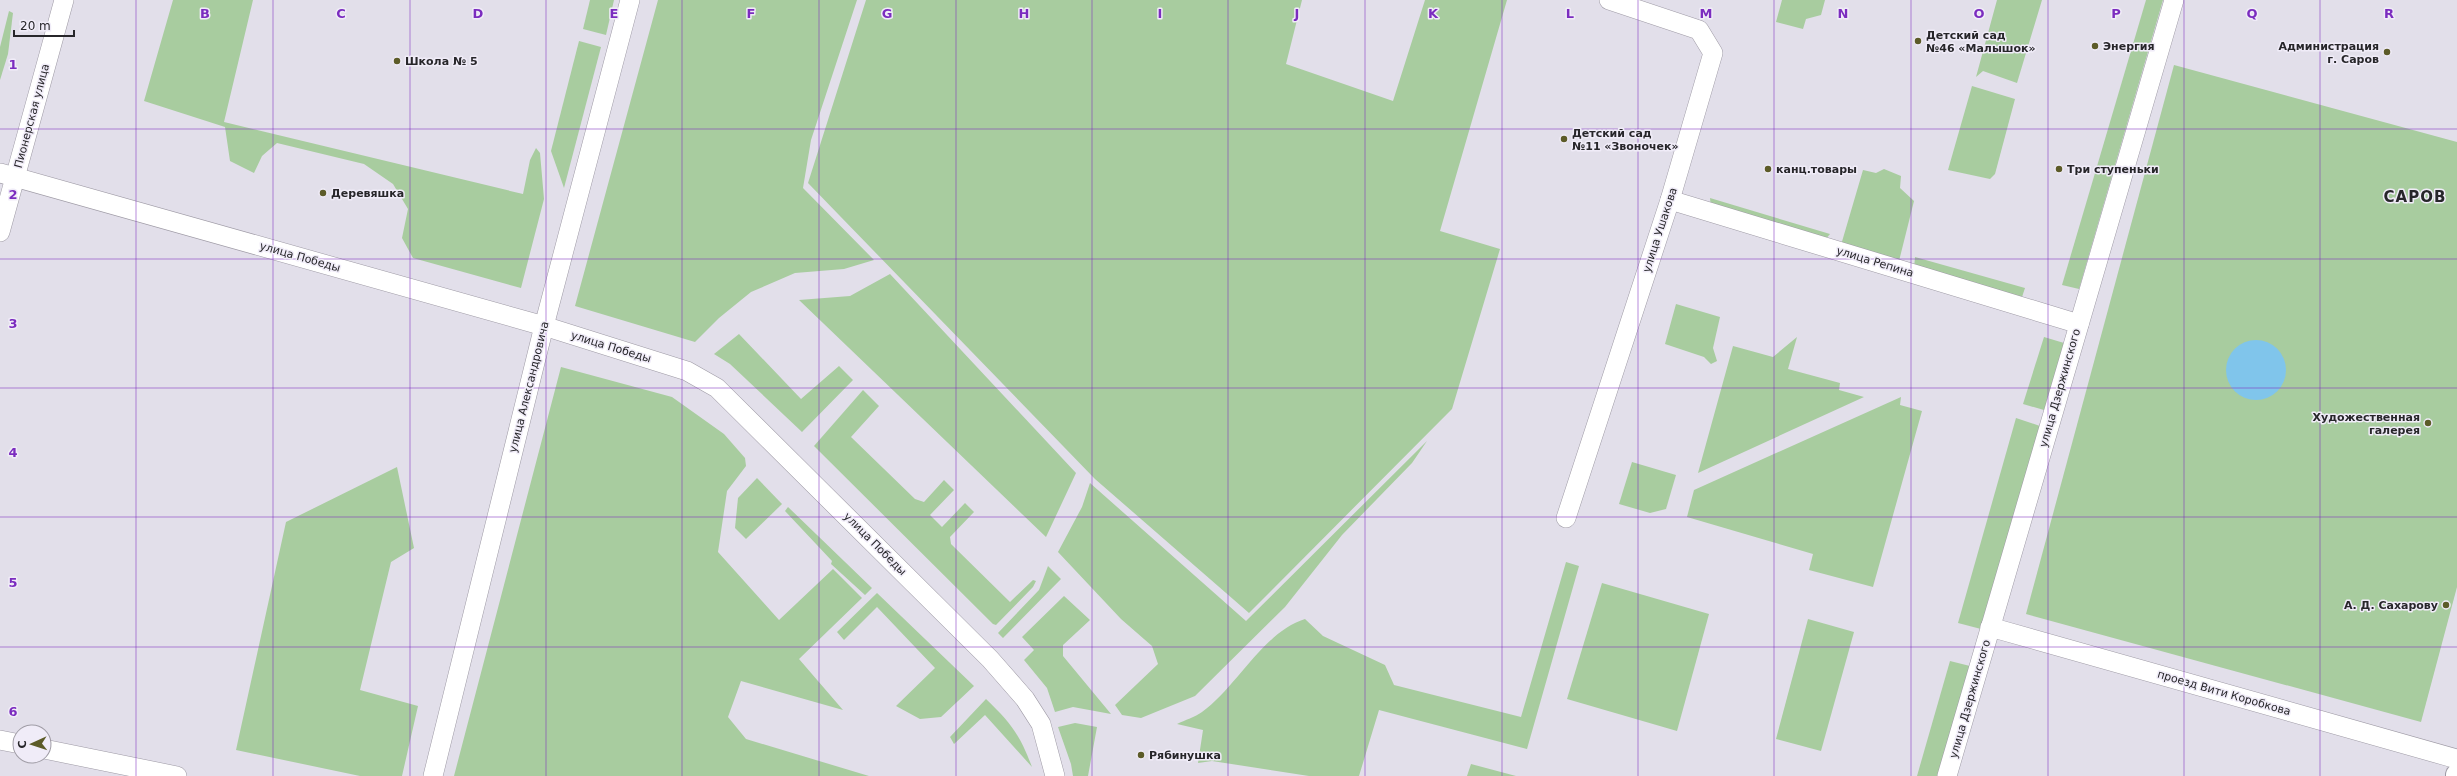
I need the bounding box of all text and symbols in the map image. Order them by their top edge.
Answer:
text: B [200,6,210,21]
text: C [336,6,346,21]
text: D [473,6,484,21]
text: E [610,6,618,21]
text: F [747,6,755,21]
text: G [882,6,892,21]
text: H [1019,6,1029,21]
text: I [1158,6,1162,21]
text: J [1294,6,1299,21]
text: K [1428,6,1439,21]
text: L [1566,6,1574,21]
text: M [1700,6,1712,21]
text: N [1838,6,1848,21]
text: O [1973,6,1985,21]
text: P [2111,6,2121,21]
text: Q [2246,6,2258,21]
text: R [2384,6,2394,21]
scale bar [14,12,74,38]
text: 20 m [20,19,51,33]
place label: Детский сад №46 «Малышок» [1926,29,2036,55]
marker: Детский сад №46 «Малышок» [1913,36,1923,46]
place label: Энергия [2103,40,2155,53]
place label: Администрация г. Саров [2278,40,2379,66]
marker: Энергия [2090,41,2100,51]
marker: Администрация г. Саров [2382,47,2392,57]
place label: Школа № 5 [405,55,478,68]
marker: Школа № 5 [392,56,402,66]
text: 1 [8,57,18,72]
street label: Пионерская улица [12,62,52,170]
place label: Детский сад №11 «Звоночек» [1572,127,1679,153]
marker: Детский сад №11 «Звоночек» [1559,134,1569,144]
place label: канц.товары [1776,163,1857,176]
place label: Три ступеньки [2067,163,2159,176]
marker: канц.товары [1763,164,1773,174]
marker: Три ступеньки [2054,164,2064,174]
street label: улица Ушакова [1640,186,1680,274]
text: 2 [8,187,18,202]
place label: Деревяшка [331,187,404,200]
marker: Деревяшка [318,188,328,198]
district label: САРОВ [2384,188,2446,206]
street label: улица Победы [258,239,342,275]
street label: улица Репина [1835,244,1915,280]
text: 3 [8,316,18,331]
street label: улица Александровича [506,320,552,454]
street label: улица Дзержинского [2037,327,2083,449]
street label: улица Победы [569,329,653,365]
place label: Художественная галерея [2312,411,2420,437]
marker: Художественная галерея [2423,418,2433,428]
text: 4 [8,445,18,460]
street label: улица Победы [841,510,909,578]
text: 5 [8,575,18,590]
place label: А. Д. Сахарову [2344,599,2438,612]
marker: А. Д. Сахарову [2441,600,2451,610]
street label: улица Дзержинского [1947,638,1993,760]
street label: проезд Вити Коробкова [2156,668,2292,718]
text: 6 [8,704,18,719]
north arrow [12,724,52,764]
text: С [16,740,29,749]
place label: Рябинушка [1149,749,1221,762]
marker: Рябинушка [1136,750,1146,760]

